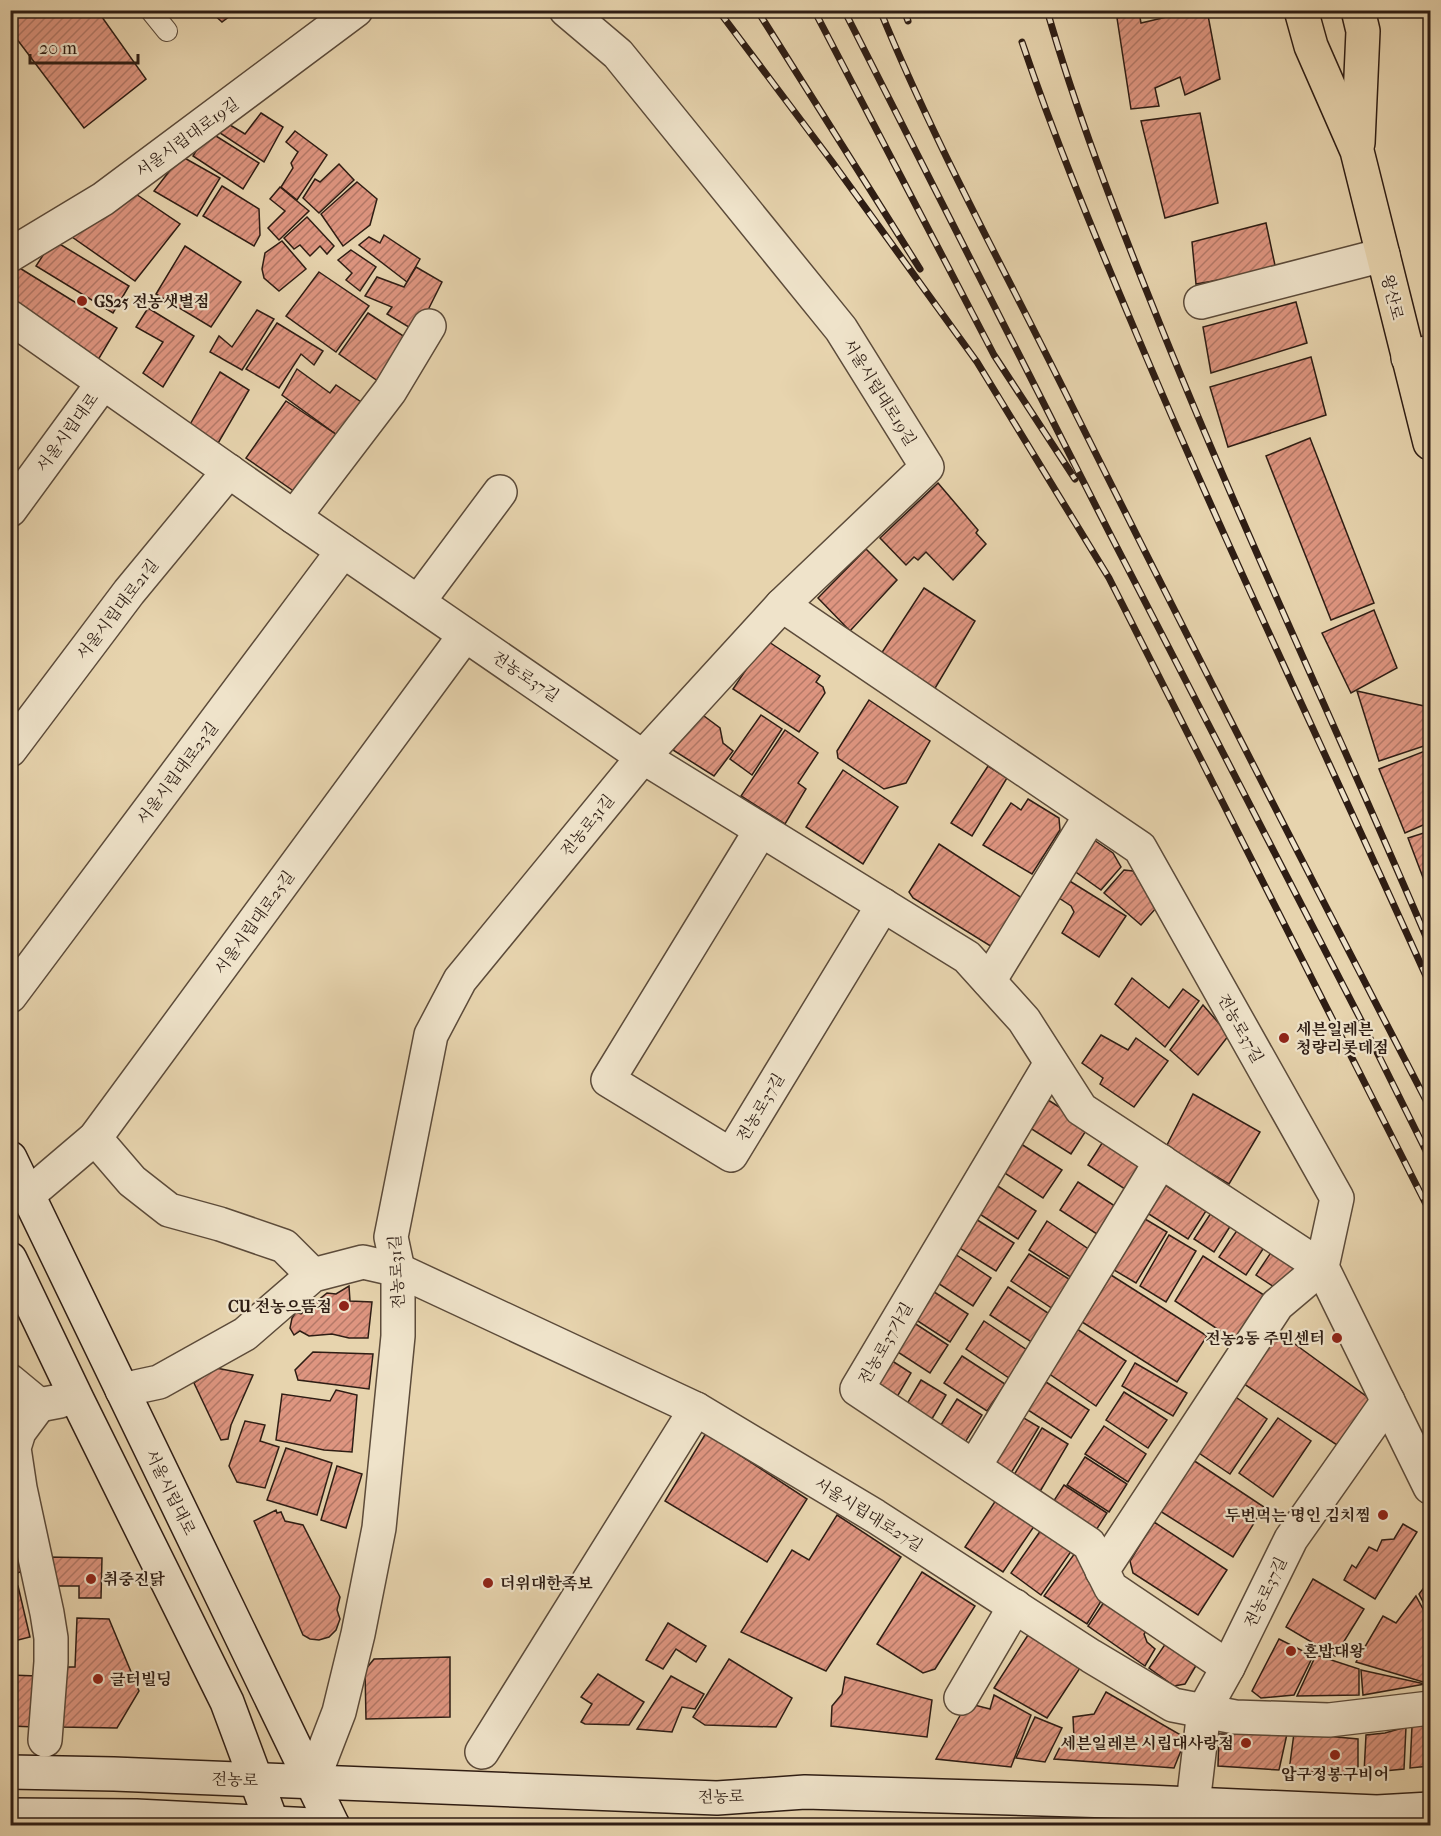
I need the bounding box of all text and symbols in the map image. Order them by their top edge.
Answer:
scale bar [30,27,138,65]
text: 20 m [39,38,77,59]
street label: 서울시립대로19길 [132,94,242,181]
street label: 왕산로 [1378,272,1407,322]
place label: GS25 전농샛별점 [94,292,209,311]
marker: GS25 전농샛별점 [75,294,89,308]
street label: 서울시립대로19길 [839,335,920,449]
street label: 서울시립대로 [32,389,103,475]
street label: 서울시립대로21길 [72,555,162,663]
street label: 전농로37길 [489,647,563,706]
street label: 서울시립대로23길 [133,718,222,828]
street label: 전농로31길 [557,791,618,860]
street label: 서울시립대로25길 [210,867,298,978]
street label: 전농로37길 [1214,990,1267,1066]
place label: 세븐일레븐 청량리롯데점 [1296,1020,1389,1057]
marker: 세븐일레븐 청량리롯데점 [1277,1031,1291,1045]
street label: 전농로37길 [733,1070,788,1145]
street label: 전농로31길 [385,1234,408,1309]
place label: CU 전농으뜸점 [228,1297,332,1316]
marker: CU 전농으뜸점 [337,1299,351,1313]
street label: 전농로37가길 [854,1299,917,1388]
place label: 전농2동 주민센터 [1205,1329,1325,1348]
marker: 전농2동 주민센터 [1330,1331,1344,1345]
street label: 서울시립대로 [142,1446,200,1539]
street label: 서울시립대로27길 [811,1473,926,1555]
place label: 두번먹는 명인 김치찜 [1225,1506,1371,1525]
marker: 두번먹는 명인 김치찜 [1376,1508,1390,1522]
street label: 전농로37길 [1240,1554,1291,1631]
place label: 취중진닭 [103,1570,165,1589]
marker: 취중진닭 [84,1572,98,1586]
place label: 더위대한족보 [500,1574,593,1593]
marker: 더위대한족보 [481,1576,495,1590]
place label: 혼밥대왕 [1303,1642,1365,1661]
marker: 혼밥대왕 [1284,1644,1298,1658]
place label: 글터빌딩 [110,1670,172,1689]
marker: 글터빌딩 [91,1672,105,1686]
place label: 세븐일레븐 시립대사랑점 [1061,1734,1234,1753]
marker: 세븐일레븐 시립대사랑점 [1239,1736,1253,1750]
marker: 압구정봉구비어 [1328,1748,1342,1762]
place label: 압구정봉구비어 [1281,1765,1389,1784]
street label: 전농로 [211,1769,259,1790]
street label: 전농로 [698,1787,745,1806]

